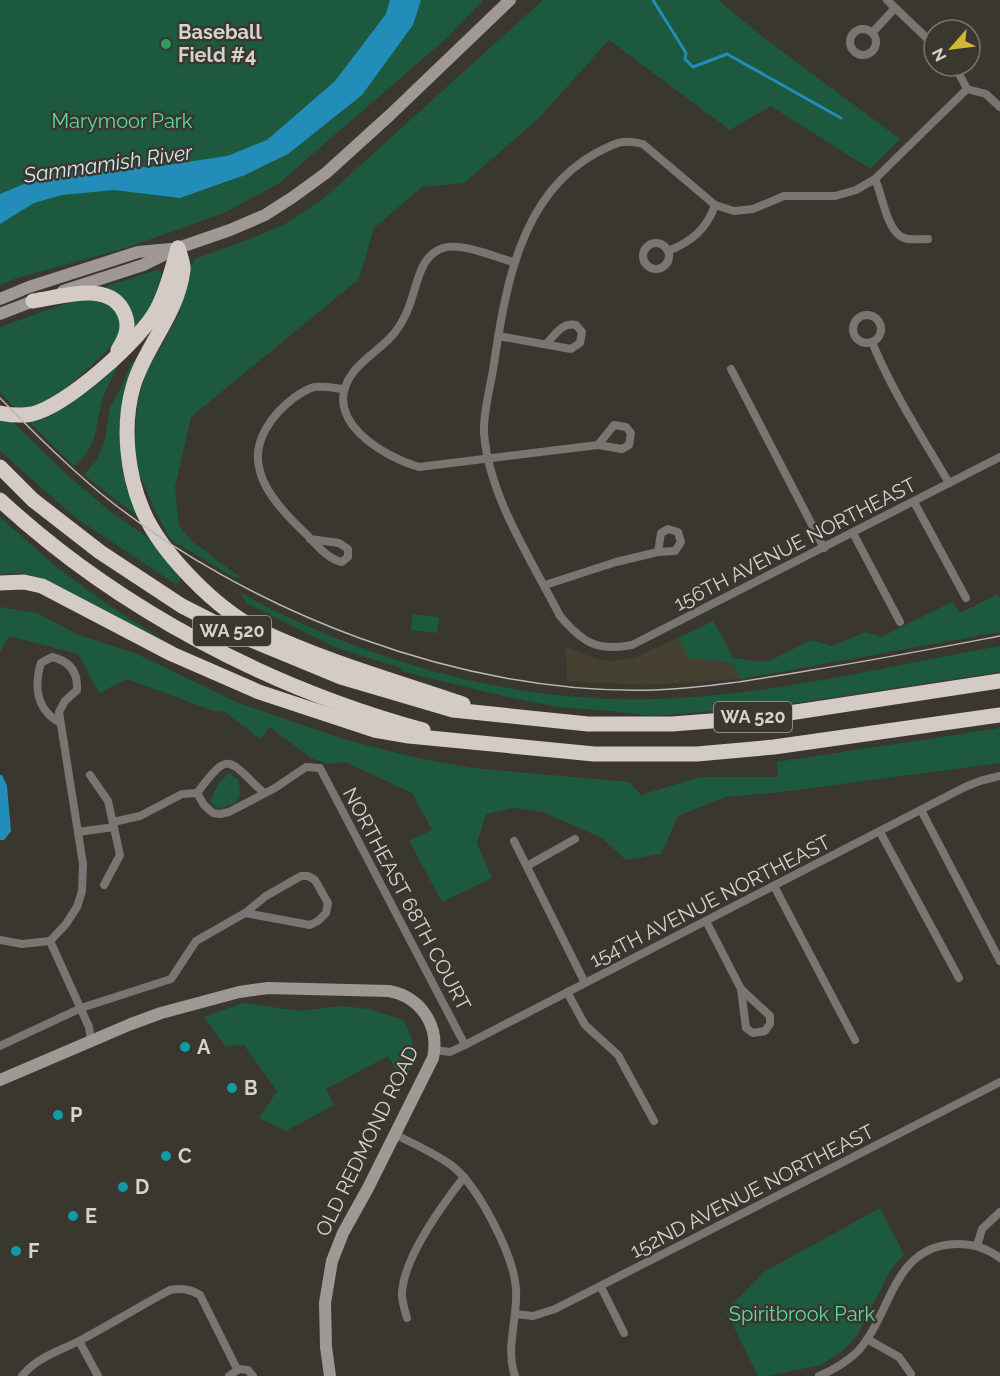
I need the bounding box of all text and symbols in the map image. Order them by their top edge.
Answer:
north arrow [922,18,982,78]
place label: Baseball Field #4 [178,20,262,67]
marker: Baseball Field #4 [159,37,173,51]
text: N [928,45,950,65]
park label: Marymoor Park [52,109,193,133]
water label: Sammamish River [21,139,195,188]
street label: 156TH AVENUE NORTHEAST [670,472,920,616]
road number: WA 520 [193,616,271,646]
road number: WA 520 [714,702,792,732]
street label: NORTHEAST 68TH COURT [338,783,476,1015]
street label: 154TH AVENUE NORTHEAST [586,830,834,972]
place label: A [197,1035,211,1059]
marker: A [178,1040,192,1054]
street label: OLD REDMOND ROAD [311,1042,423,1240]
place label: B [244,1076,258,1100]
marker: B [225,1081,239,1095]
place label: P [70,1103,83,1127]
marker: P [51,1108,65,1122]
street label: 152ND AVENUE NORTHEAST [626,1119,878,1263]
place label: C [178,1144,192,1168]
marker: C [159,1149,173,1163]
place label: D [135,1175,149,1199]
marker: D [116,1180,130,1194]
place label: E [85,1204,97,1228]
marker: E [66,1209,80,1223]
place label: F [28,1239,40,1263]
marker: F [9,1244,23,1258]
park label: Spiritbrook Park [729,1302,876,1326]

